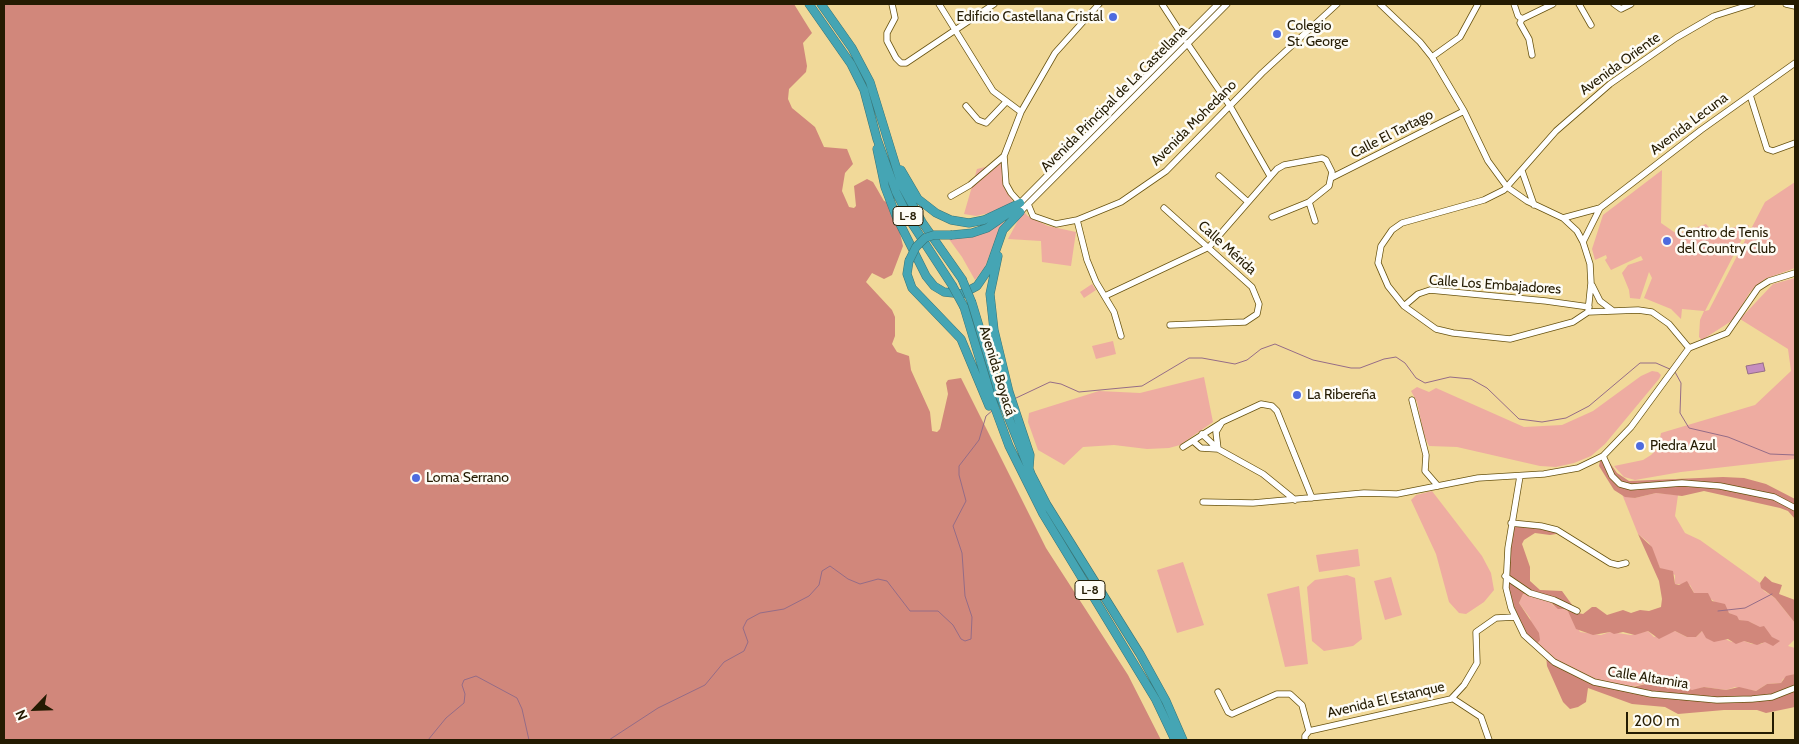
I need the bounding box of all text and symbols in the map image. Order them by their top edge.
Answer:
place label: Edificio Castellana Cristal [957,9,1103,25]
marker: Edificio Castellana Cristal [1107,11,1119,23]
place label: Colegio St. George [1287,18,1348,50]
street label: Avenida Principal de La Castellana [1037,22,1191,176]
marker: Colegio St. George [1271,28,1283,40]
street label: Avenida Oriente [1577,29,1663,99]
street label: Avenida Mohedano [1148,77,1240,169]
street label: Avenida Lecuna [1647,89,1731,159]
street label: Calle El Tartago [1348,106,1436,162]
road number: L-8 [893,207,923,226]
street label: Calle Mérida [1194,218,1260,278]
place label: Centro de Tenis del Country Club [1677,225,1776,258]
marker: Centro de Tenis del Country Club [1661,235,1673,247]
street label: Calle Los Embajadores [1428,272,1562,298]
street label: Avenida Boyacá [975,324,1019,418]
place label: La Ribereña [1307,387,1376,403]
marker: La Ribereña [1291,389,1303,401]
place label: Piedra Azul [1650,438,1716,454]
marker: Piedra Azul [1634,440,1646,452]
place label: Loma Serrano [426,470,509,486]
marker: Loma Serrano [410,472,422,484]
road number: L-8 [1075,580,1105,600]
street label: Calle Altamira [1606,663,1690,693]
street label: Avenida El Estanque [1326,678,1446,722]
north arrow [10,684,60,734]
scale bar [1629,702,1776,734]
text: N [11,707,32,723]
text: 200 m [1634,712,1679,730]

